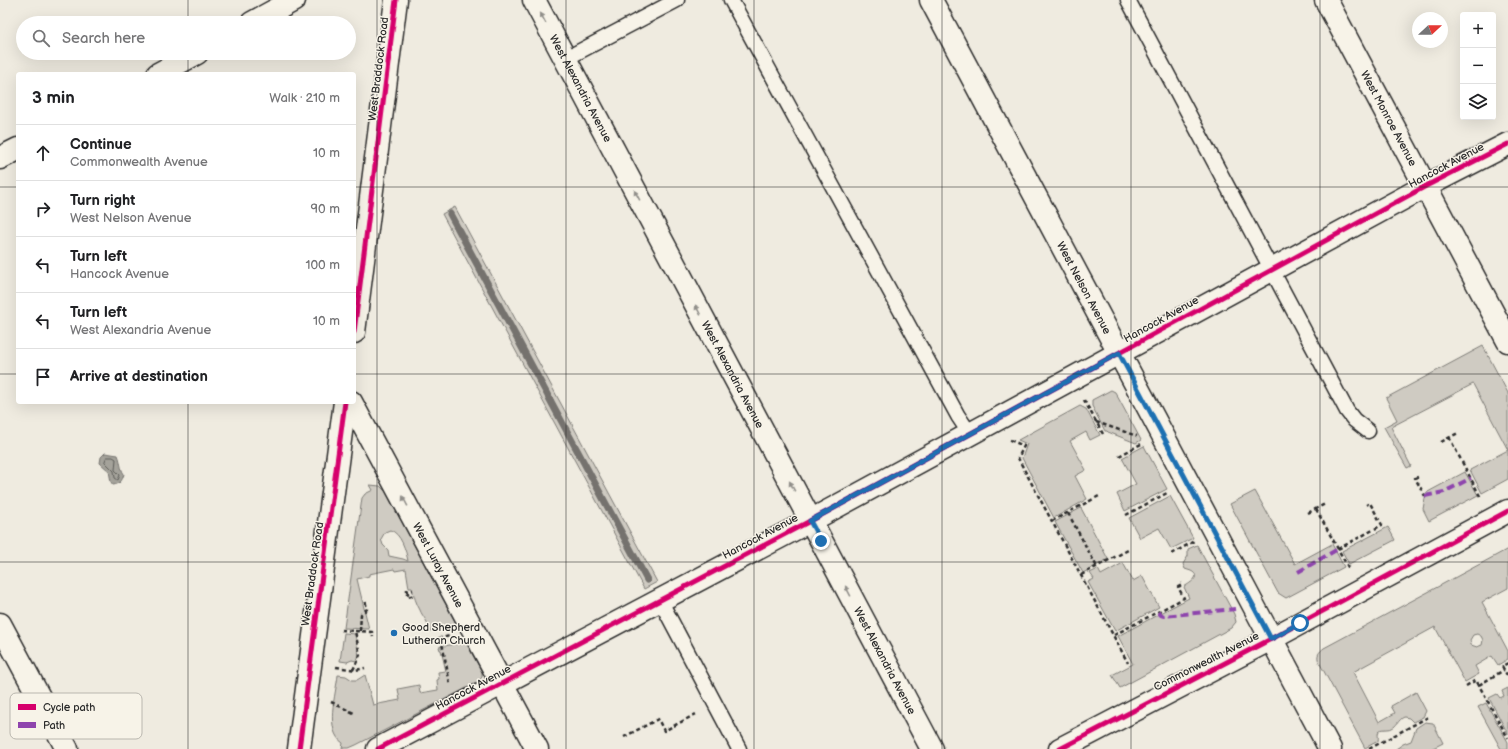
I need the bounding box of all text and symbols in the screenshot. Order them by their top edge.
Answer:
one-way arrow [540,12,547,24]
north arrow [1412,12,1448,48]
map controls [1460,12,1496,120]
button: + [1460,12,1496,48]
search box [16,16,356,60]
street label: West Braddock Road [366,16,391,122]
icon: search [30,27,52,49]
text: Search here [62,29,145,48]
street label: West Alexandria Avenue [547,33,615,145]
button: − [1460,48,1496,84]
street label: West Monroe Avenue [1358,69,1420,169]
button: layers [1460,84,1496,120]
text: 3 min [32,88,75,108]
text: Walk · 210 m [269,90,340,106]
text: Continue [70,135,132,154]
street label: Hancock Avenue [1406,140,1487,191]
icon: ahead [32,142,54,164]
text: 10 m [313,145,340,161]
text: Commonwealth Avenue [70,154,208,170]
one-way arrow [634,189,640,200]
text: Turn right [70,191,135,210]
icon: right [32,198,54,220]
text: 90 m [311,201,340,217]
text: West Nelson Avenue [70,210,191,226]
street label: West Nelson Avenue [1054,239,1114,337]
text: Turn left [70,247,127,266]
icon: left [32,254,54,276]
text: 100 m [305,257,340,273]
text: Hancock Avenue [70,266,169,282]
street label: Hancock Avenue [1121,293,1201,345]
text: Turn left [70,303,127,322]
one-way arrow [695,304,701,315]
icon: left [32,310,54,332]
text: 10 m [313,313,340,329]
street label: West Alexandria Avenue [699,319,767,431]
text: West Alexandria Avenue [70,322,211,338]
icon: arrive [32,366,54,388]
text: Arrive at destination [70,367,208,386]
one-way arrow [789,480,795,492]
one-way arrow [401,495,408,507]
street label: Hancock Avenue [720,511,801,562]
street label: West Braddock Road [299,521,326,627]
street label: West Luray Avenue [410,521,466,610]
route end [812,532,830,550]
one-way arrow [844,585,851,597]
street label: West Alexandria Avenue [851,605,919,717]
route start [1291,614,1309,632]
place label: Good Shepherd Lutheran Church [402,621,485,647]
marker: Good Shepherd Lutheran Church [389,628,399,638]
street label: Commonwealth Avenue [1151,629,1261,694]
street label: Hancock Avenue [433,662,514,713]
legend [10,693,142,739]
text: Cycle path [43,701,95,714]
text: Path [43,719,65,732]

